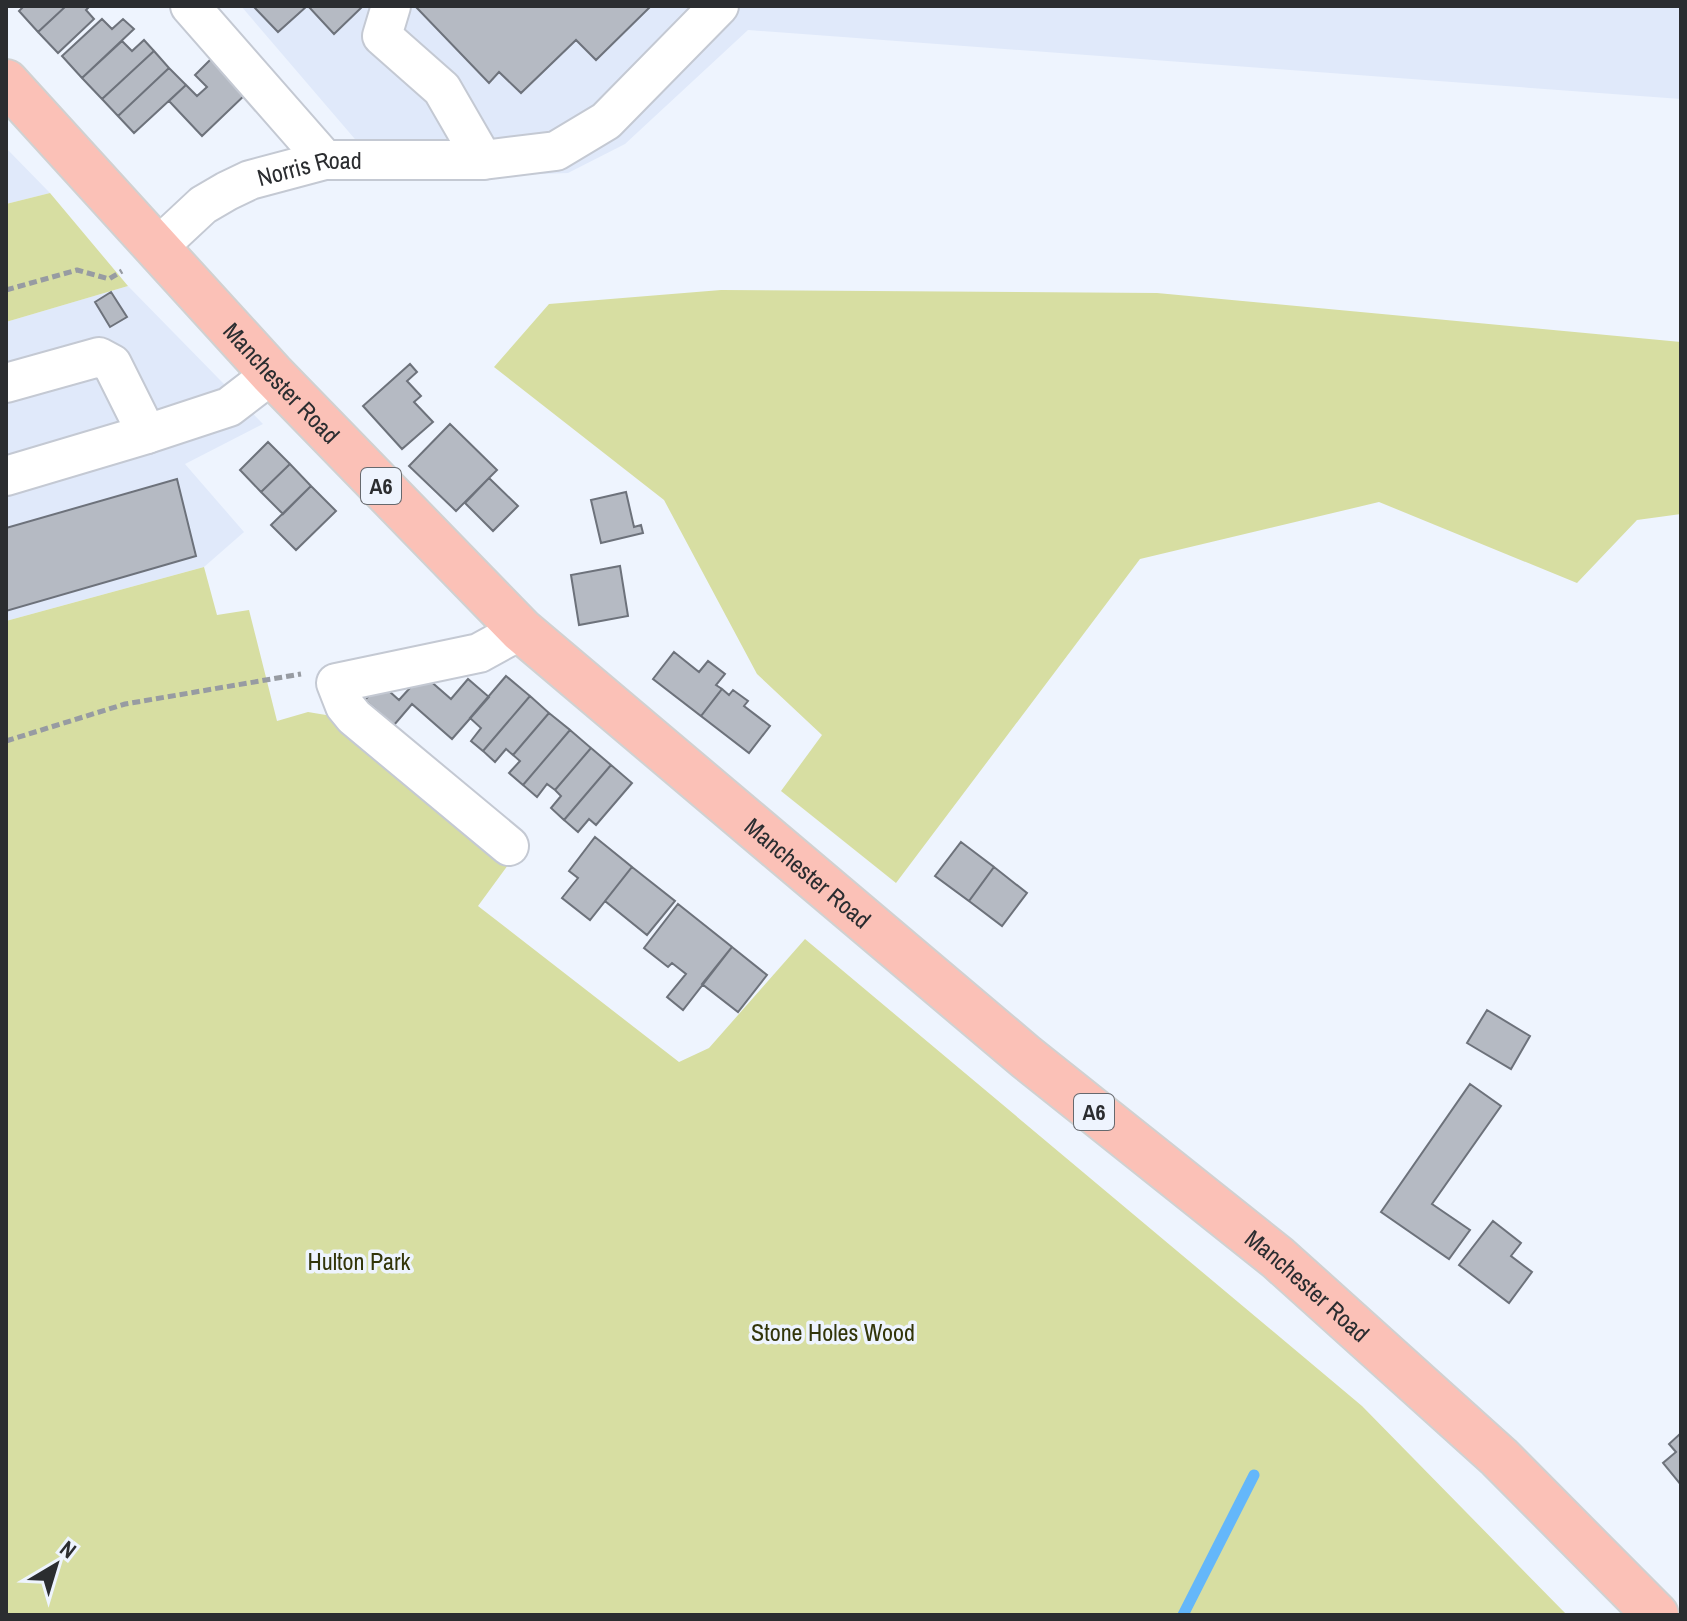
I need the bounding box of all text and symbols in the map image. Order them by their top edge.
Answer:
street label: Norris Road [254,144,362,193]
street label: Manchester Road [217,315,347,450]
road number: A6 [361,468,401,504]
street label: Manchester Road [738,810,878,935]
road number: A6 [1074,1094,1114,1130]
street label: Manchester Road [1239,1222,1376,1349]
park label: Hulton Park [308,1245,411,1277]
park label: Stone Holes Wood [751,1316,915,1348]
north arrow [16,1525,96,1605]
text: N [54,1533,83,1565]

